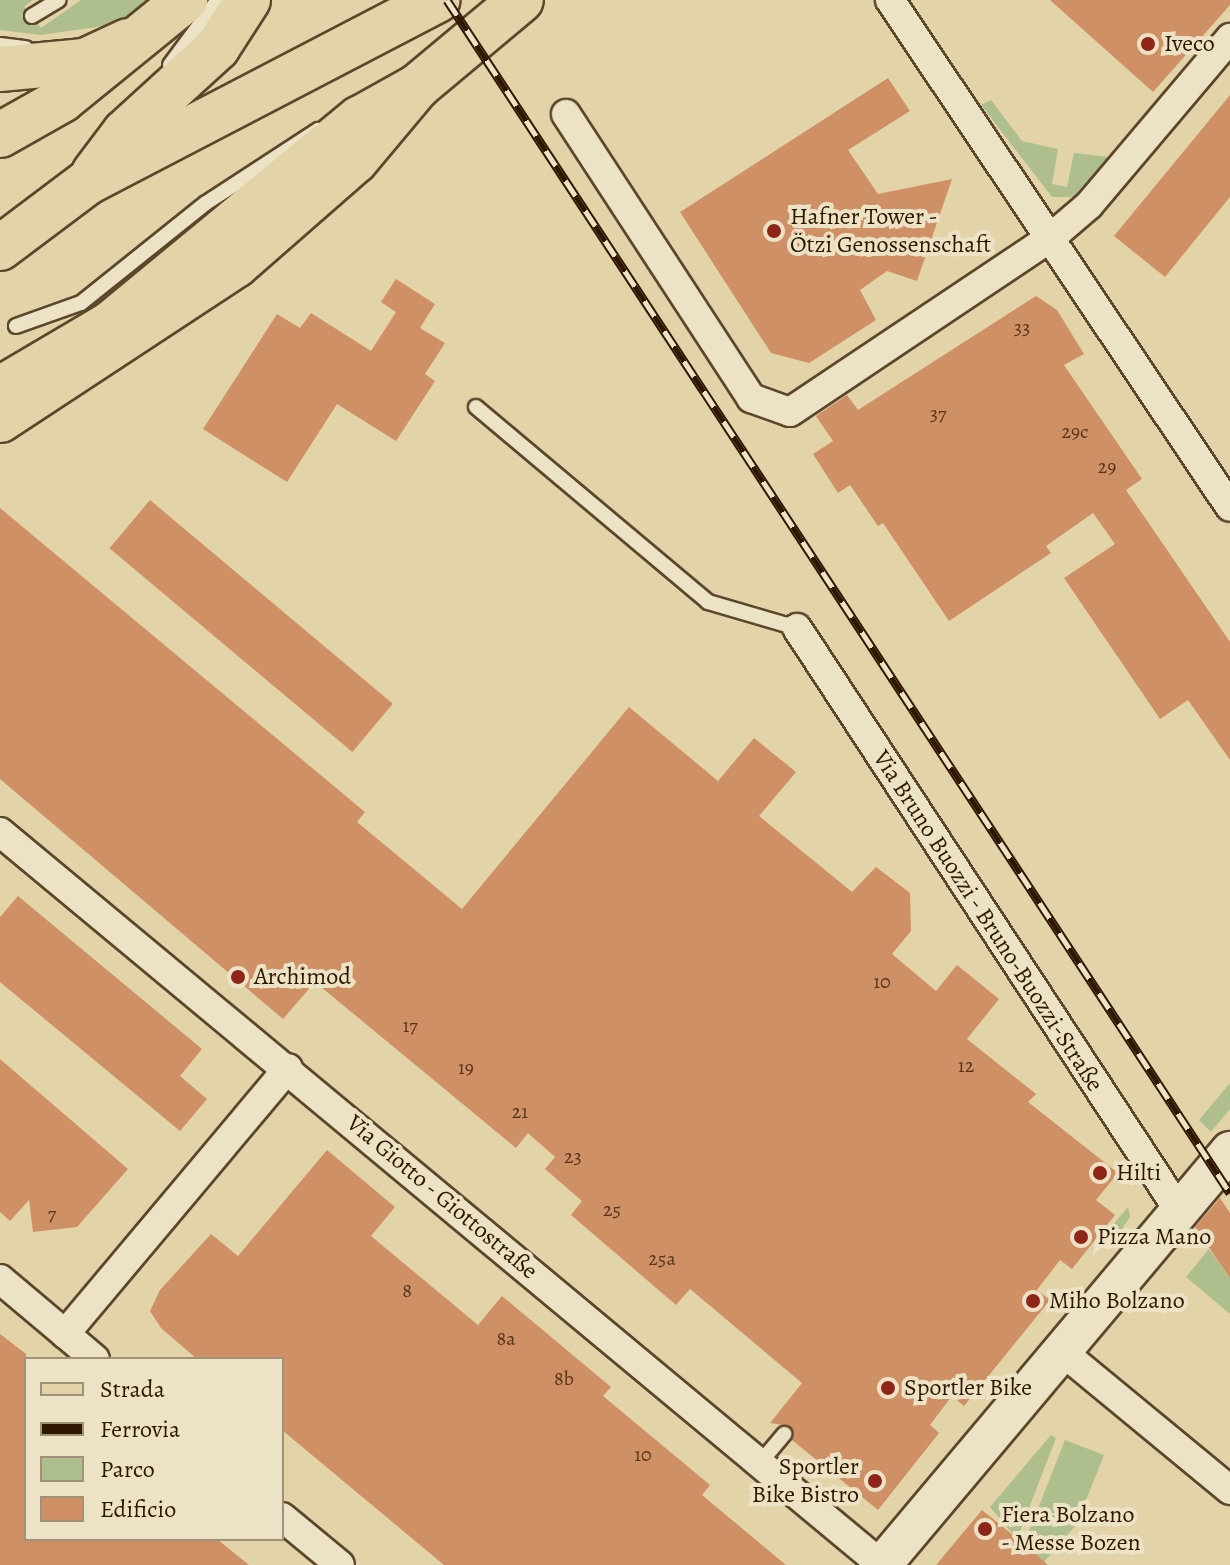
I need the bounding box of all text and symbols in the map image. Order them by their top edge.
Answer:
place label: Iveco [1164,30,1215,58]
marker: Iveco [1139,35,1157,53]
place label: Hafner Tower - Ötzi Genossenschaft [790,203,991,259]
marker: Hafner Tower - Ötzi Genossenschaft [765,222,783,240]
house number: 33 [1014,315,1030,339]
house number: 37 [930,401,946,425]
house number: 29c [1061,419,1089,443]
house number: 29 [1098,454,1116,478]
street label: Via Bruno Buozzi - Bruno-Buozzi-Straße [866,745,1110,1097]
place label: Archimod [254,963,351,991]
marker: Archimod [229,968,247,986]
house number: 10 [873,969,891,993]
house number: 17 [402,1013,418,1037]
house number: 12 [958,1053,974,1077]
house number: 19 [458,1055,474,1079]
house number: 21 [512,1099,528,1123]
street label: Via Giotto - Giottostraße [340,1108,544,1286]
house number: 23 [564,1144,582,1168]
place label: Hilti [1116,1159,1161,1187]
marker: Hilti [1091,1164,1109,1182]
house number: 25 [603,1197,621,1221]
house number: 7 [48,1201,56,1225]
place label: Pizza Mano [1097,1223,1211,1251]
marker: Pizza Mano [1072,1228,1090,1246]
house number: 25a [648,1246,676,1270]
house number: 8 [402,1278,412,1302]
place label: Miho Bolzano [1049,1287,1185,1315]
marker: Miho Bolzano [1024,1292,1042,1310]
house number: 8a [496,1326,516,1350]
legend [24,1357,284,1541]
house number: 8b [554,1366,574,1390]
text: Strada [100,1373,165,1405]
place label: Sportler Bike [904,1374,1032,1402]
marker: Sportler Bike [879,1379,897,1397]
text: Ferrovia [100,1413,180,1445]
house number: 10 [634,1442,652,1466]
text: Parco [100,1453,155,1485]
place label: Sportler Bike Bistro [752,1453,859,1509]
marker: Sportler Bike Bistro [866,1472,884,1490]
text: Edificio [100,1493,176,1525]
place label: Fiera Bolzano - Messe Bozen [1001,1501,1141,1557]
marker: Fiera Bolzano - Messe Bozen [976,1520,994,1538]

